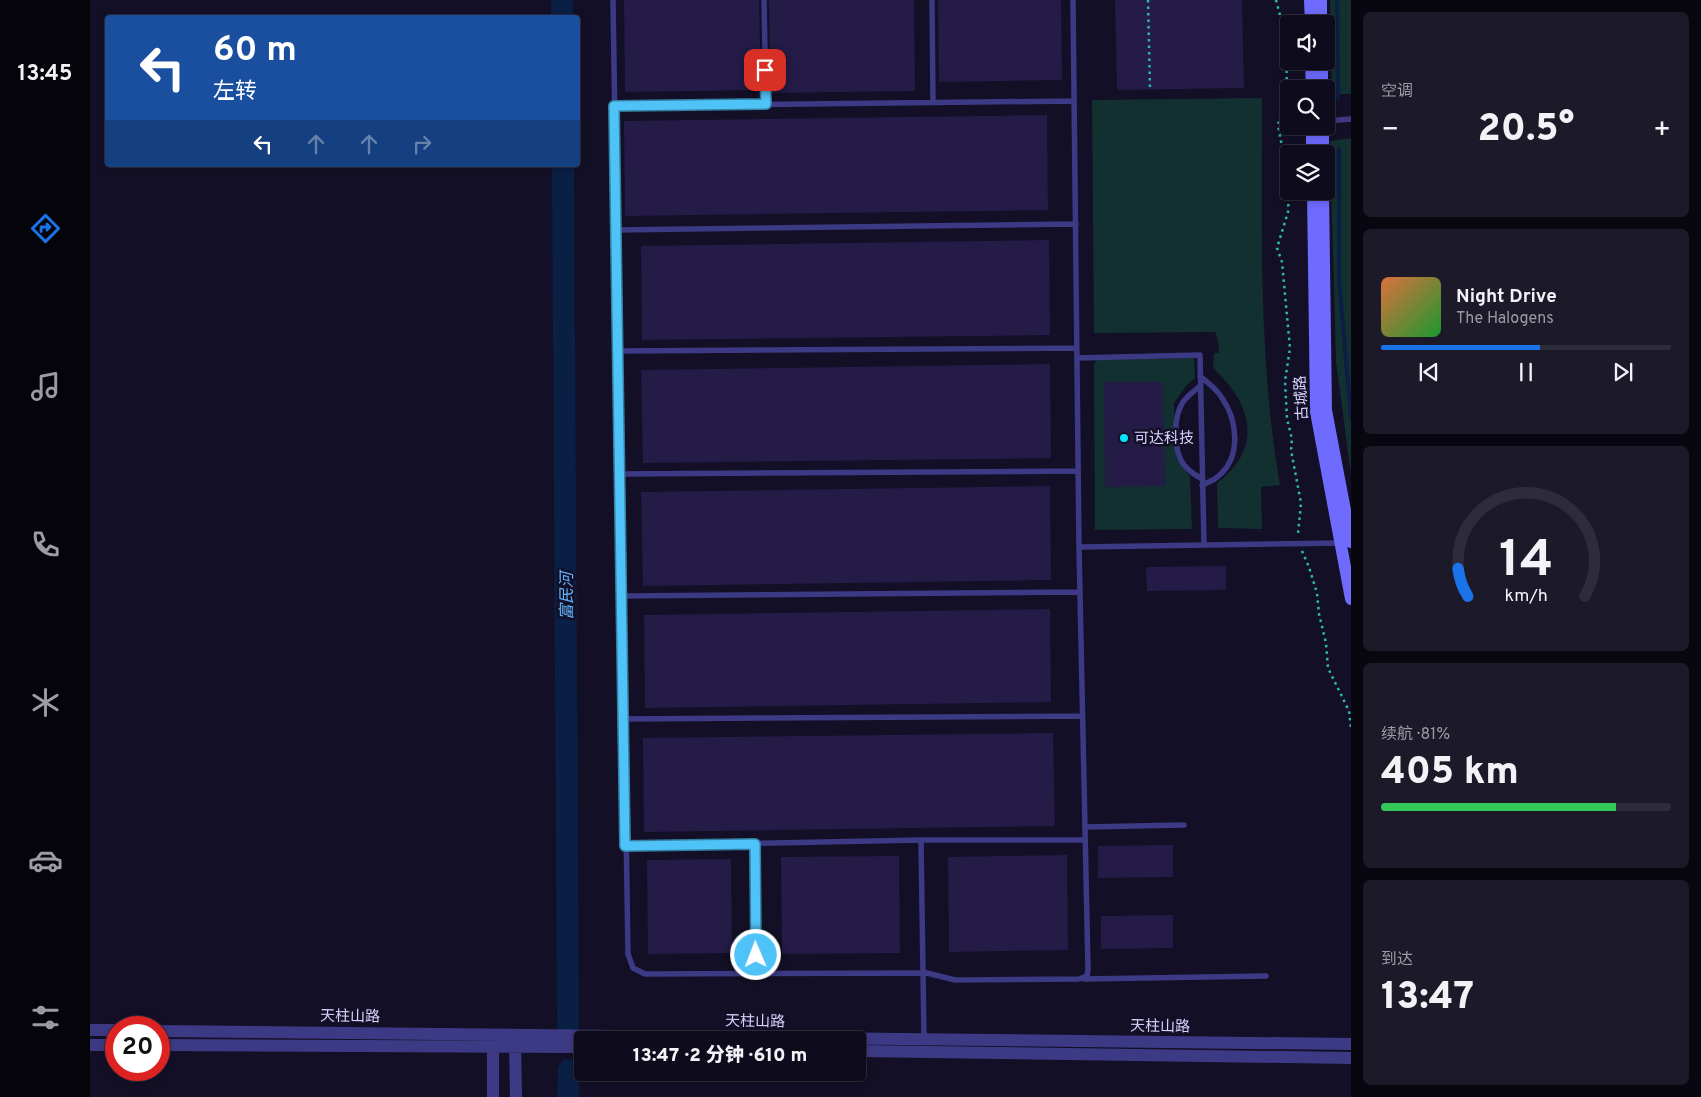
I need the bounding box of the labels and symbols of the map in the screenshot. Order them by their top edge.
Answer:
pin [744,49,786,91]
street label: 古城路 [1292,375,1313,421]
place label: 可达科技 [1134,430,1194,449]
marker: 可达科技 [1118,432,1130,444]
water label: 富民河 [558,569,578,620]
position arrow [729,928,781,980]
street label: 天柱山路 [320,1007,380,1028]
street label: 天柱山路 [725,1012,785,1033]
speed limit sign: 20 [105,1016,170,1081]
street label: 天柱山路 [1130,1017,1190,1038]

